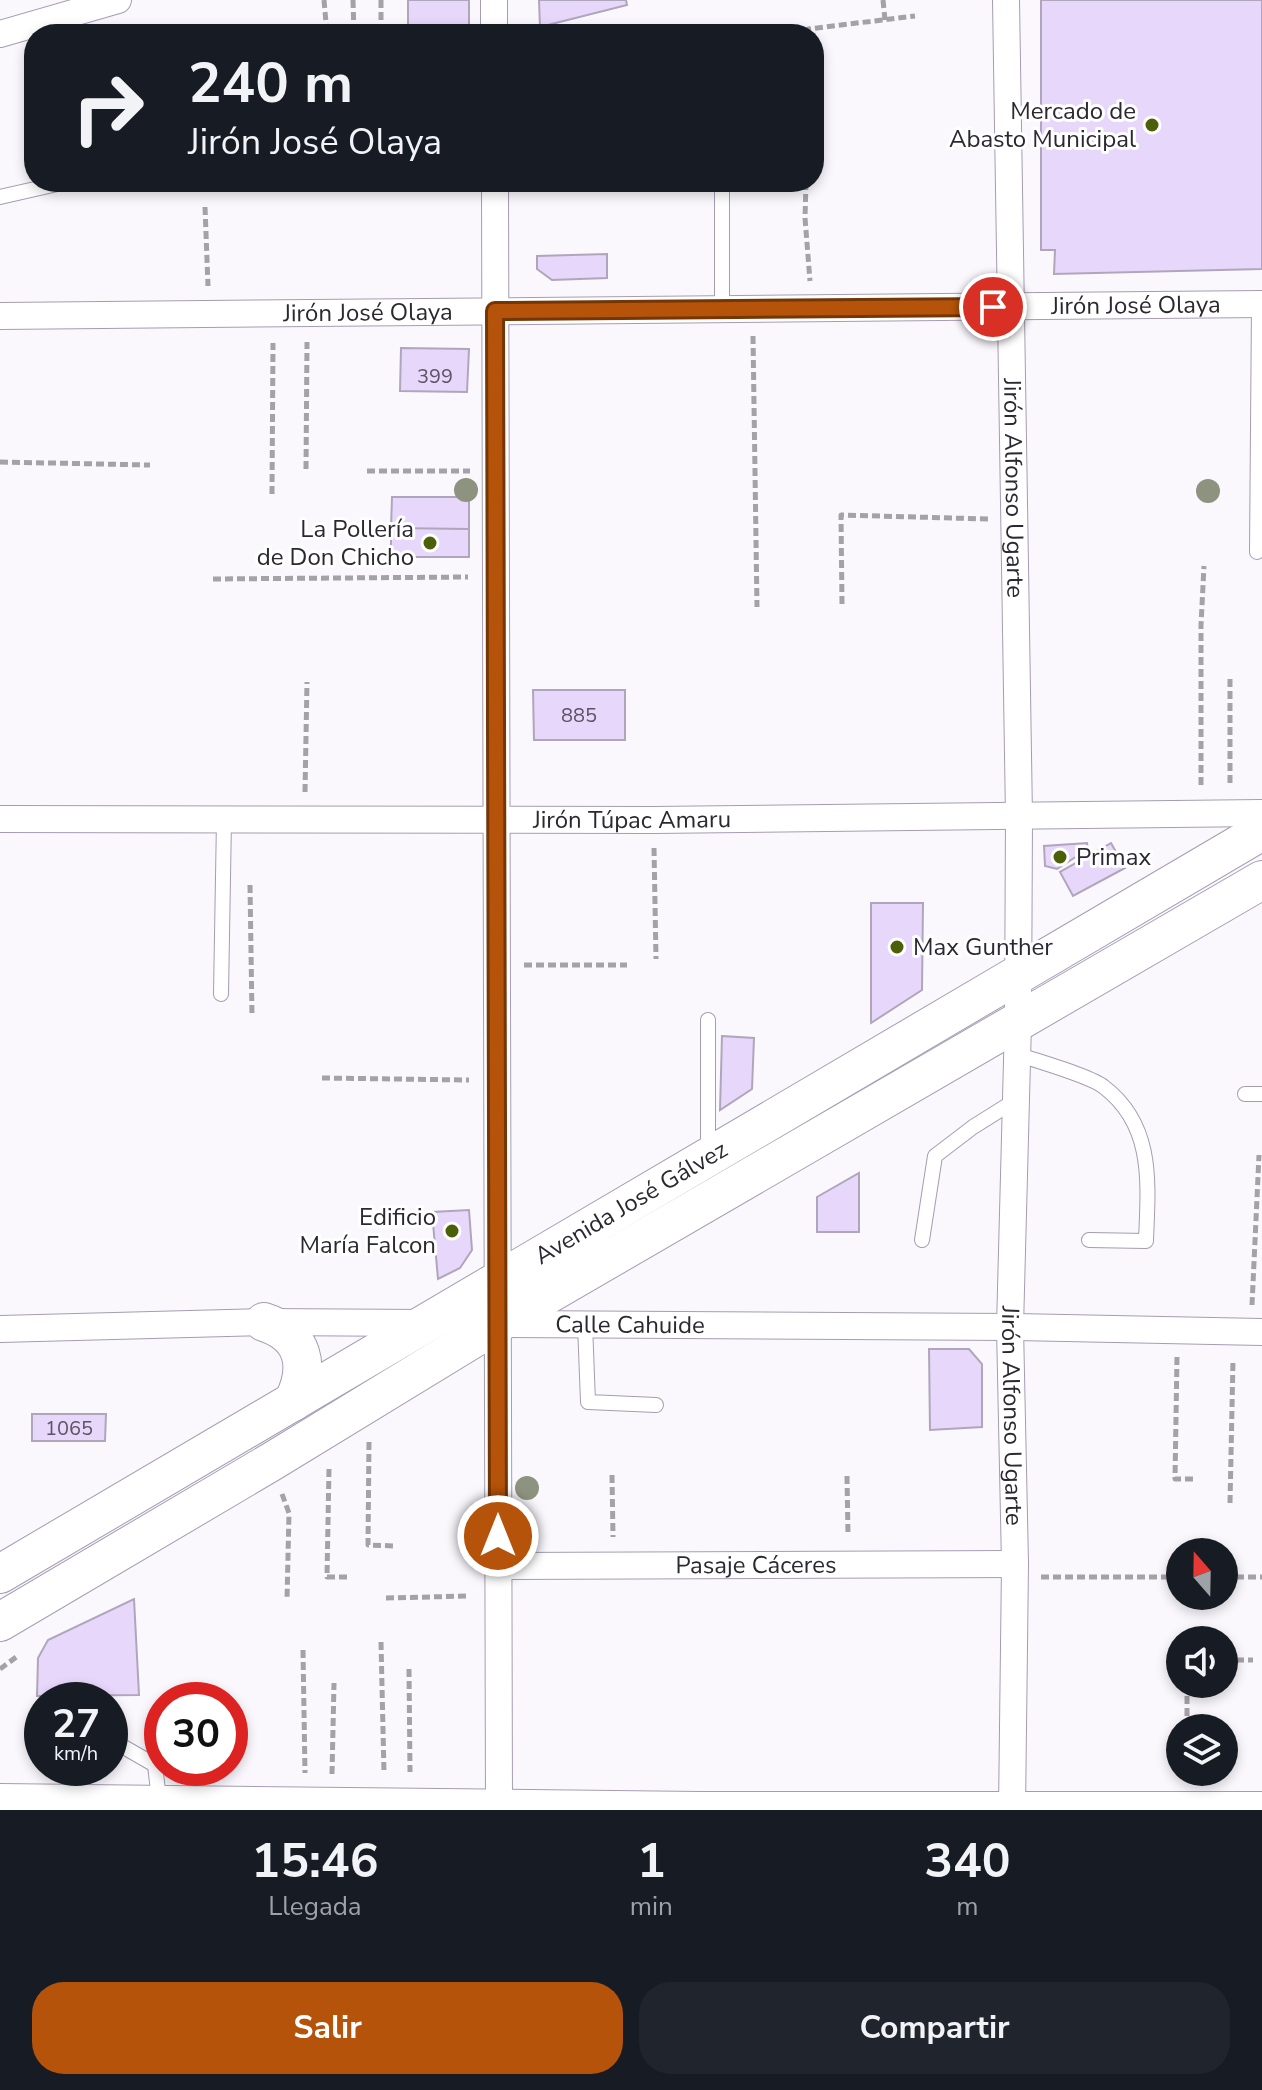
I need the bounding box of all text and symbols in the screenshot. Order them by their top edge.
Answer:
text: 240 m [188,45,353,122]
icon: right [56,56,160,160]
place label: Mercado de Abasto Municipal [949,95,1136,155]
marker: Mercado de Abasto Municipal [1143,116,1161,134]
text: Jirón José Olaya [188,118,442,167]
pin [959,273,1027,341]
icon: arrive [971,285,1015,329]
street label: Jirón José Olaya [1050,288,1221,322]
street label: Jirón José Olaya [282,296,453,329]
house number: 399 [417,363,453,390]
street label: Jirón Alfonso Ugarte [996,377,1032,598]
place label: La Pollería de Don Chicho [257,513,414,573]
marker: La Pollería de Don Chicho [421,534,439,552]
house number: 885 [561,702,597,729]
street label: Jirón Túpac Amaru [532,803,731,836]
place label: Primax [1076,841,1151,873]
marker: Primax [1051,848,1069,866]
place label: Max Gunther [913,931,1053,963]
marker: Max Gunther [888,938,906,956]
street label: Avenida José Gálvez [528,1133,733,1272]
place label: Edificio María Falcon [299,1201,436,1261]
marker: Edificio María Falcon [443,1222,461,1240]
street label: Jirón Alfonso Ugarte [994,1305,1030,1526]
street label: Calle Cahuide [555,1308,705,1341]
house number: 1065 [45,1415,93,1442]
position arrow [456,1494,540,1578]
north arrow [1166,1538,1238,1610]
map controls [1166,1538,1238,1786]
street label: Pasaje Cáceres [675,1549,837,1581]
button: sound [1166,1626,1238,1698]
speed limit sign: 30 [144,1682,248,1786]
text: 27 [52,1697,100,1751]
button: layers [1166,1714,1238,1786]
text: km/h [54,1740,98,1767]
text: 15:46 [251,1828,378,1894]
text: 1 [637,1828,666,1894]
text: 340 [924,1828,1011,1894]
text: Llegada [268,1889,362,1924]
text: min [630,1889,673,1924]
text: m [956,1889,979,1924]
button: Salir [32,1982,623,2074]
button: Compartir [639,1982,1230,2074]

